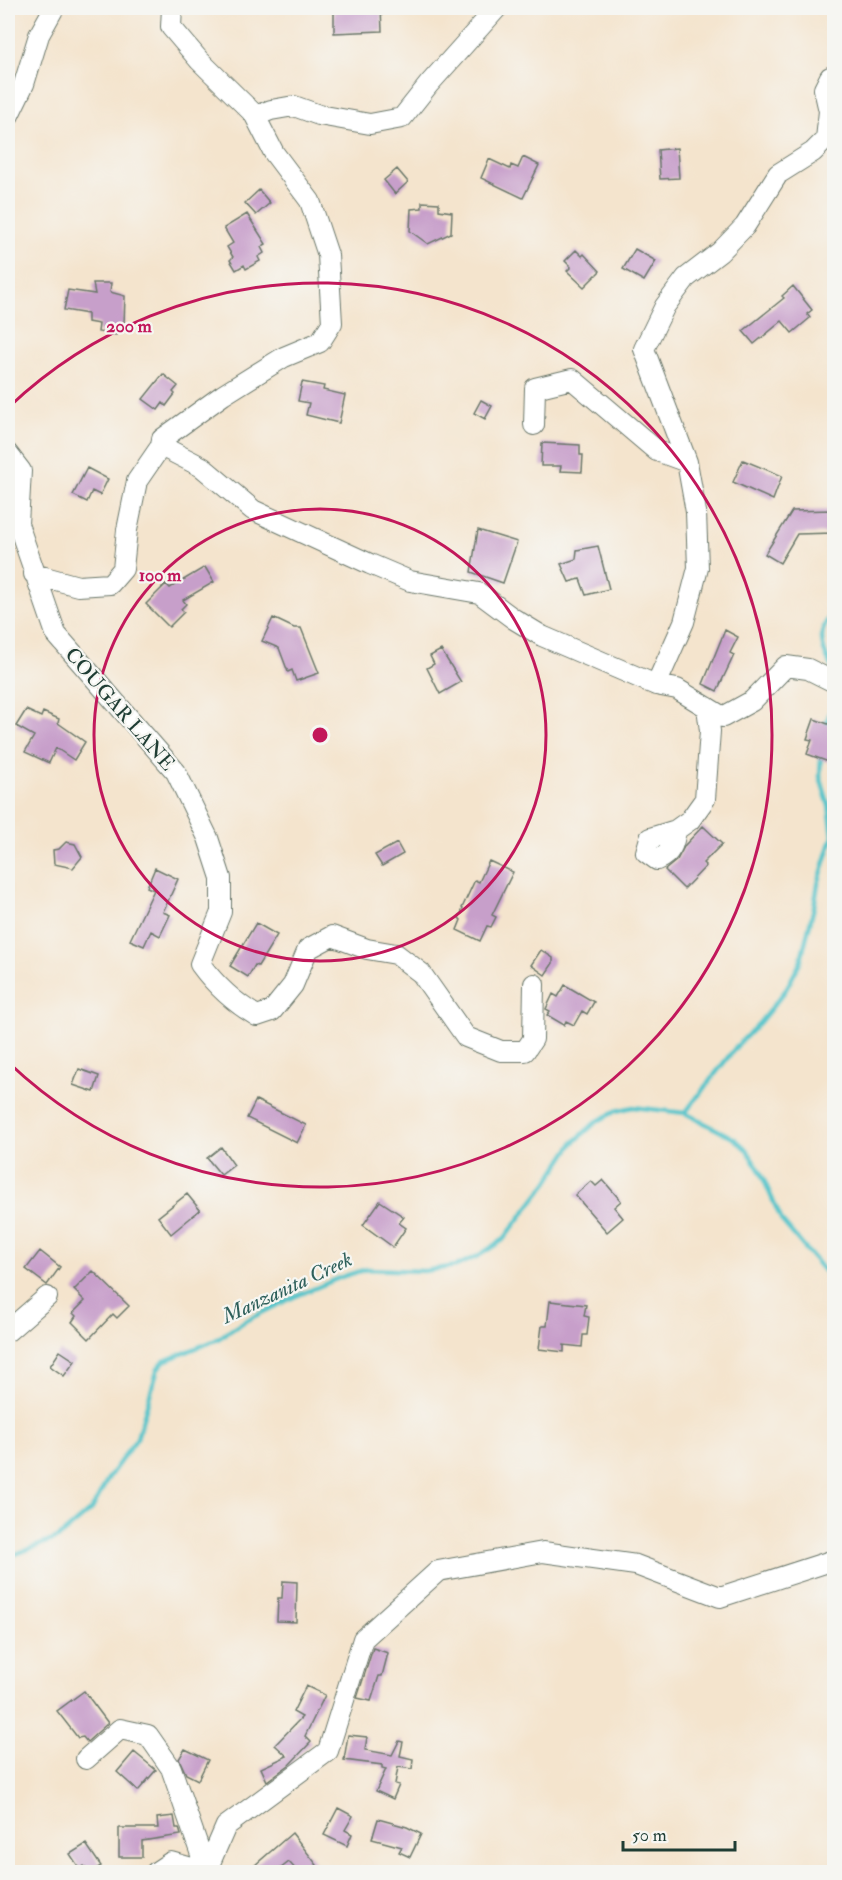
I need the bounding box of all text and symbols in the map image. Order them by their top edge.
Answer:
text: 200 m [106,315,153,338]
text: 100 m [139,564,182,587]
street label: COUGAR LANE [60,642,180,776]
centre of rings [310,725,330,745]
water label: Manzanita Creek [216,1246,357,1331]
scale bar [623,1814,736,1852]
text: 50 m [632,1824,667,1847]

